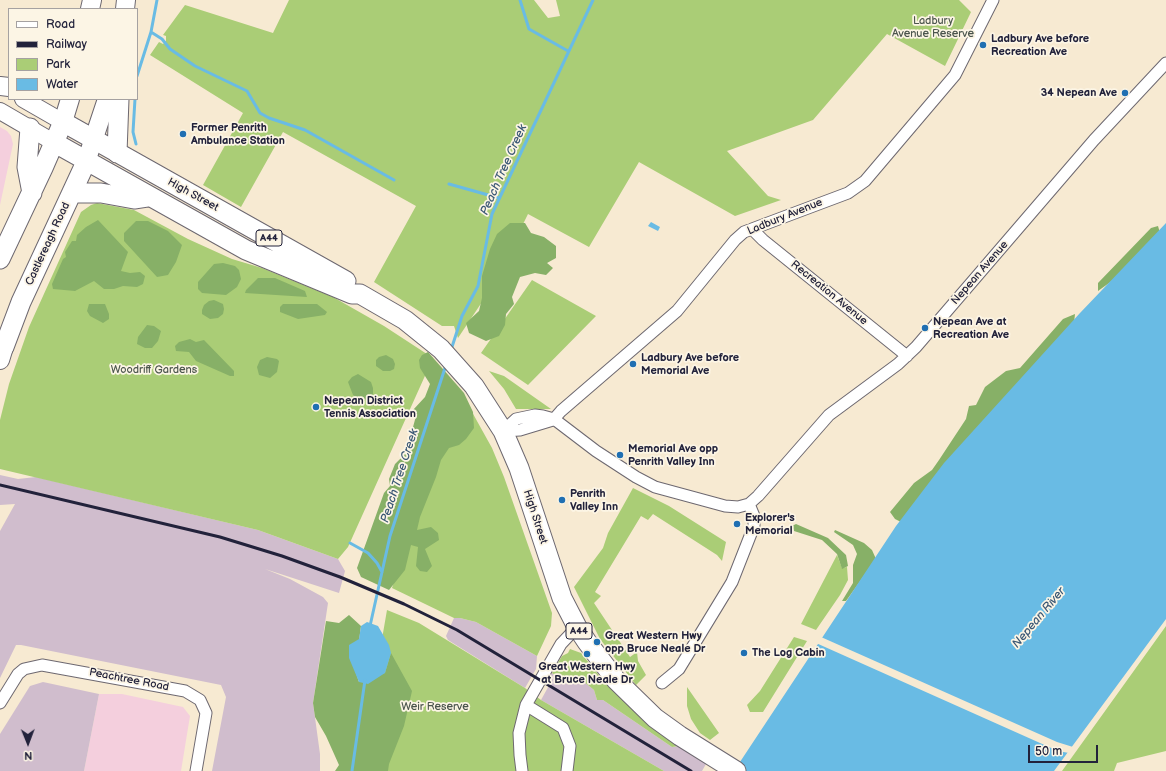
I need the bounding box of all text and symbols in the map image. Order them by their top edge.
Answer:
legend [8,8,138,100]
park label: Ladbury Avenue Reserve [892,14,974,40]
text: Road [46,17,75,32]
place label: Ladbury Ave before Recreation Ave [991,32,1089,58]
text: Railway [46,37,87,52]
marker: Ladbury Ave before Recreation Ave [978,40,988,50]
text: Park [46,57,70,72]
text: Water [46,77,78,92]
place label: 34 Nepean Ave [1041,86,1117,100]
marker: 34 Nepean Ave [1120,88,1130,98]
place label: Former Penrith Ambulance Station [191,121,285,147]
water label: Peach Tree Creek [478,122,530,218]
marker: Former Penrith Ambulance Station [178,129,188,139]
street label: High Street [165,176,221,214]
street label: Ladbury Avenue [745,196,825,238]
street label: Castlereagh Road [23,200,73,288]
road number: A44 [256,230,282,246]
street label: Nepean Avenue [949,238,1011,308]
street label: Recreation Avenue [788,258,870,328]
place label: Nepean Ave at Recreation Ave [933,315,1009,341]
marker: Nepean Ave at Recreation Ave [920,323,930,333]
place label: Ladbury Ave before Memorial Ave [641,351,739,377]
marker: Ladbury Ave before Memorial Ave [628,359,638,369]
park label: Woodriff Gardens [111,363,197,377]
place label: Nepean District Tennis Association [324,394,416,420]
marker: Nepean District Tennis Association [311,402,321,412]
water label: Peach Tree Creek [378,427,422,525]
place label: Memorial Ave opp Penrith Valley Inn [628,442,718,468]
marker: Memorial Ave opp Penrith Valley Inn [615,450,625,460]
place label: Penrith Valley Inn [570,487,618,513]
street label: High Street [520,488,550,546]
marker: Penrith Valley Inn [557,495,567,505]
place label: Explorer's Memorial [745,511,795,537]
marker: Explorer's Memorial [732,519,742,529]
water label: Nepean River [1010,585,1068,651]
road number: A44 [566,623,592,639]
place label: Great Western Hwy opp Bruce Neale Dr [605,629,705,655]
marker: Great Western Hwy opp Bruce Neale Dr [592,637,602,647]
place label: The Log Cabin [752,646,825,660]
marker: The Log Cabin [739,648,749,658]
marker: Great Western Hwy at Bruce Neale Dr [582,649,592,659]
place label: Great Western Hwy at Bruce Neale Dr [539,660,635,686]
street label: Peachtree Road [88,666,170,694]
park label: Weir Reserve [401,700,469,714]
north arrow [8,723,48,763]
scale bar [1030,737,1100,763]
text: 50 m [1035,744,1062,759]
text: N [24,749,32,762]

